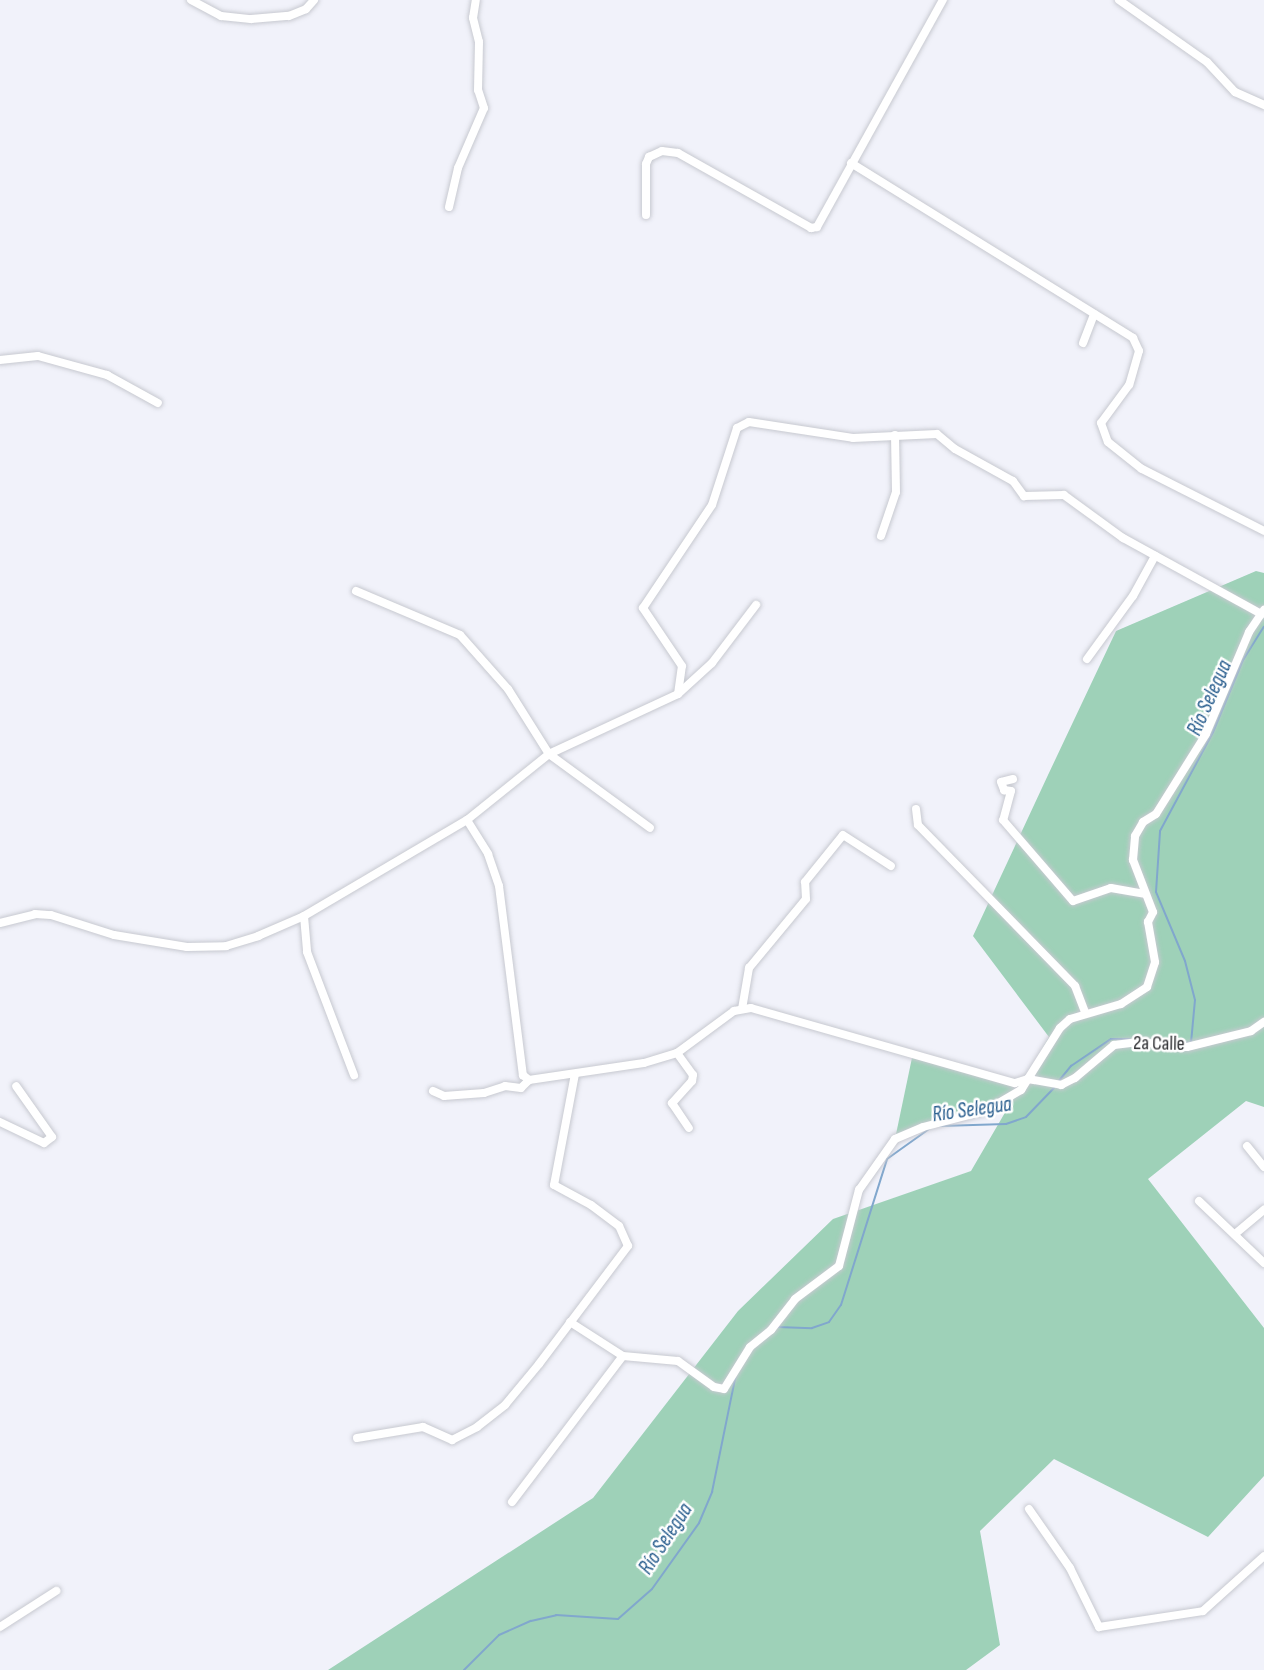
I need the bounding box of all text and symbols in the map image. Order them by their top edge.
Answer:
water label: Río Selegua [1182,656,1238,740]
street label: 2a Calle [1133,1032,1185,1056]
water label: Río Selegua [931,1092,1013,1128]
water label: Río Selegua [634,1499,698,1579]

